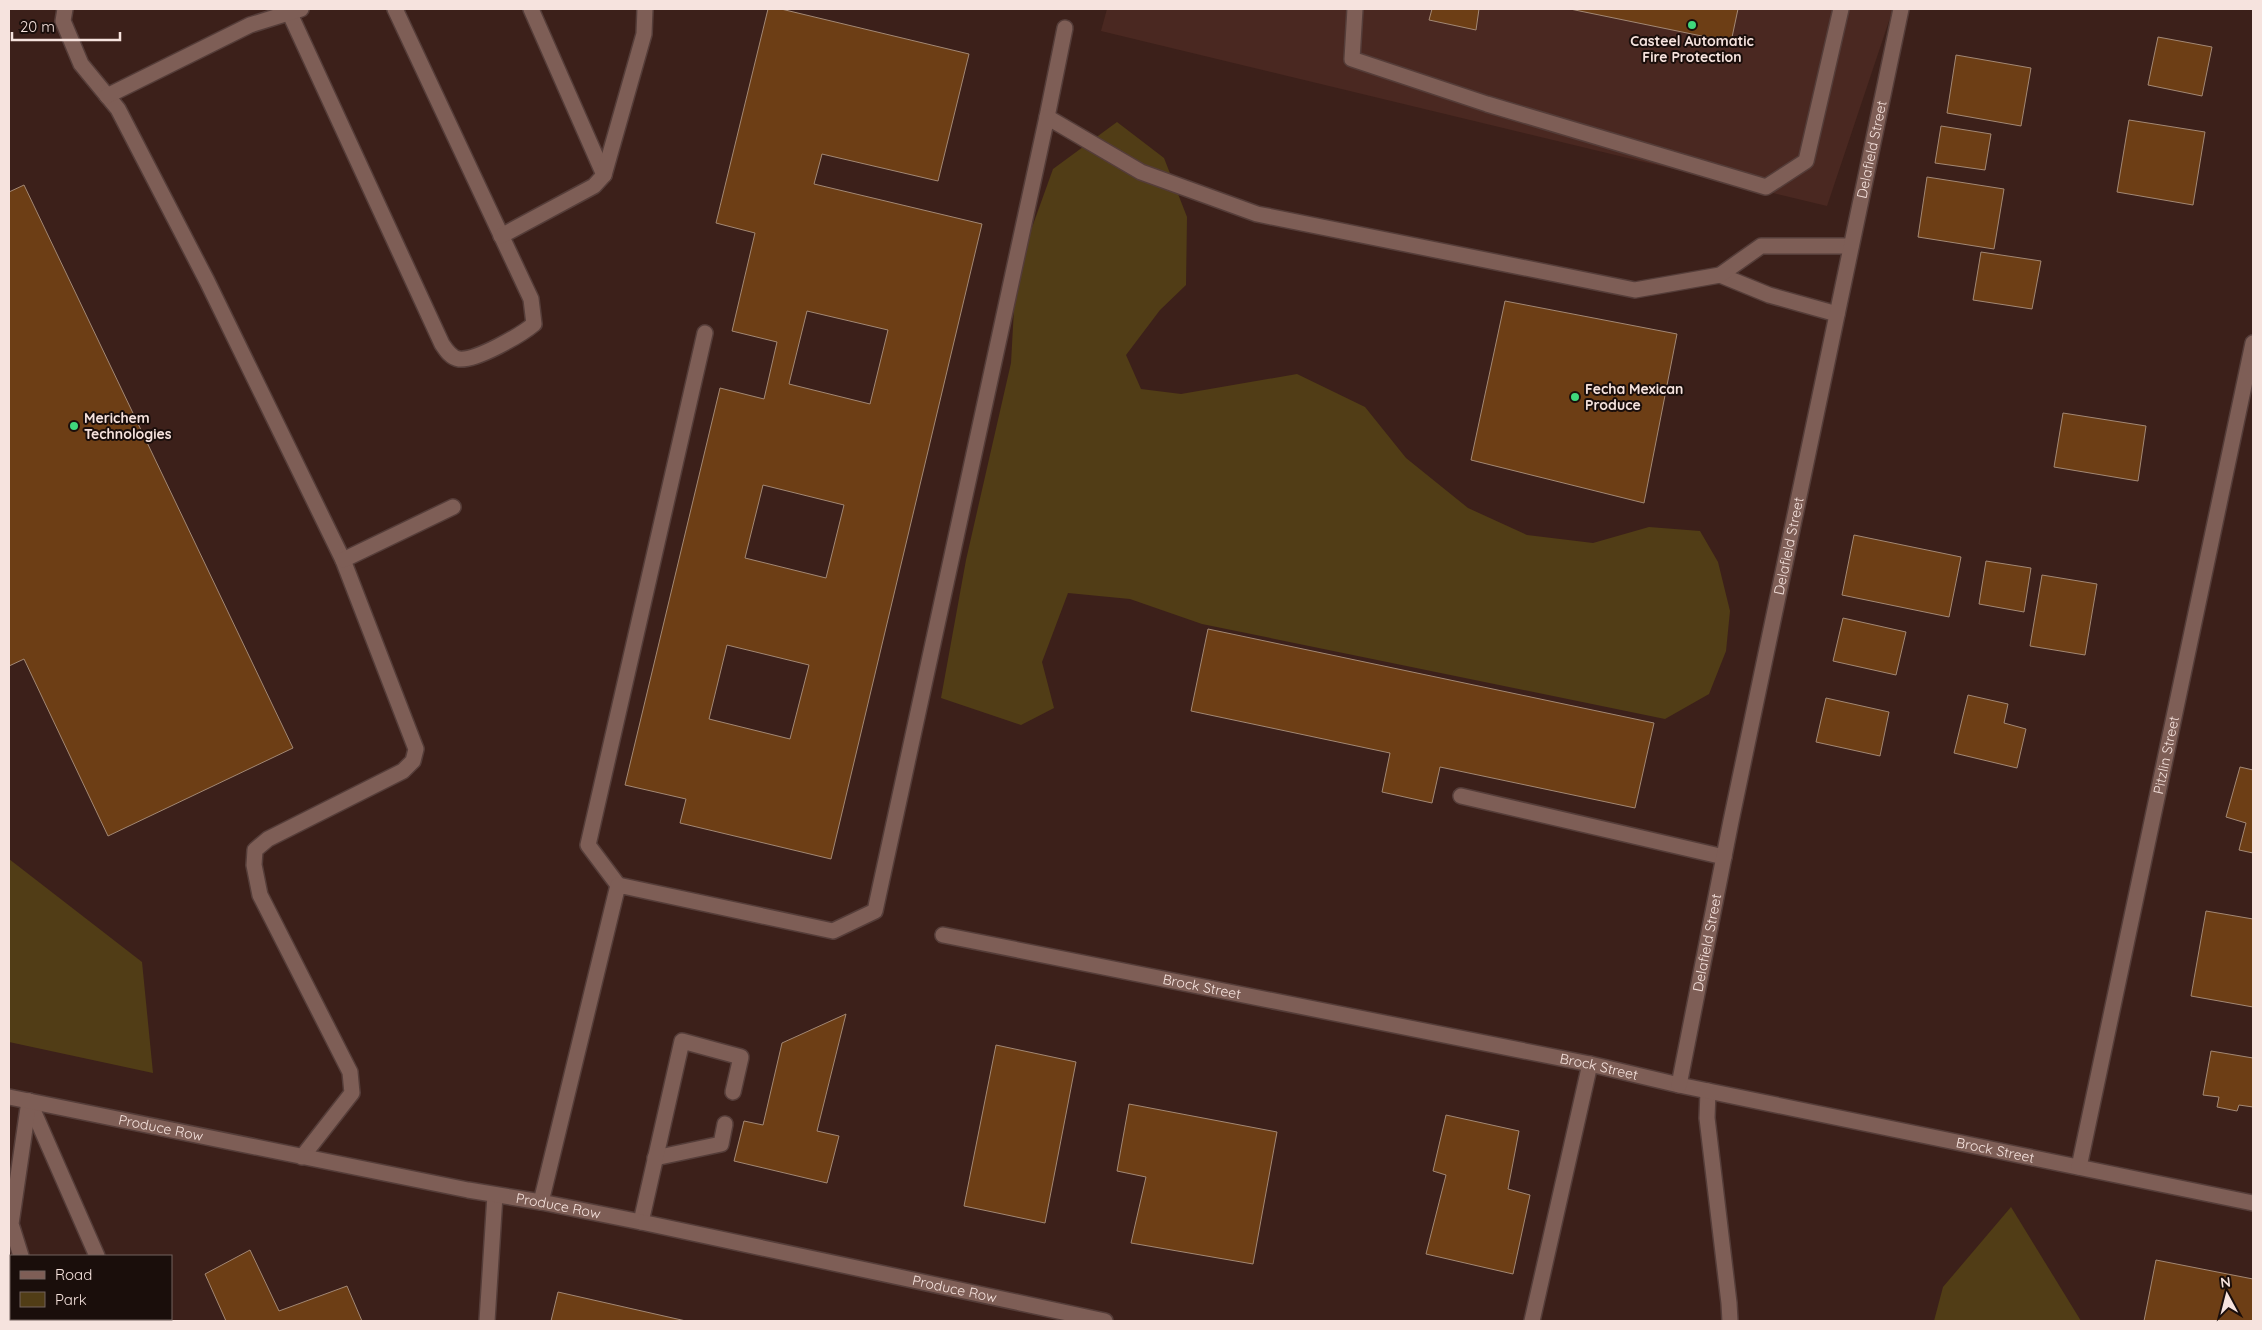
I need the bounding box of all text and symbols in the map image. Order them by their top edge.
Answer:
scale bar [12,10,120,42]
text: 20 m [20,17,55,36]
marker: Casteel Automatic Fire Protection [1686,19,1698,31]
place label: Casteel Automatic Fire Protection [1630,32,1754,66]
street label: Delafield Street [1853,99,1891,200]
place label: Fecha Mexican Produce [1585,380,1683,414]
marker: Fecha Mexican Produce [1569,391,1581,403]
place label: Merichem Technologies [84,409,172,443]
marker: Merichem Technologies [68,420,80,432]
street label: Delafield Street [1770,495,1808,597]
street label: Pitzlin Street [2149,714,2183,796]
street label: Delafield Street [1689,892,1726,993]
street label: Brock Street [1161,970,1243,1003]
street label: Brock Street [1558,1049,1640,1084]
street label: Produce Row [117,1110,205,1145]
street label: Brock Street [1954,1133,2036,1167]
street label: Produce Row [515,1189,603,1223]
legend [10,1255,172,1320]
text: Road [55,1265,92,1284]
north arrow [2202,1270,2252,1320]
street label: Produce Row [911,1271,999,1307]
text: N [2219,1273,2232,1292]
text: Park [55,1290,87,1309]

